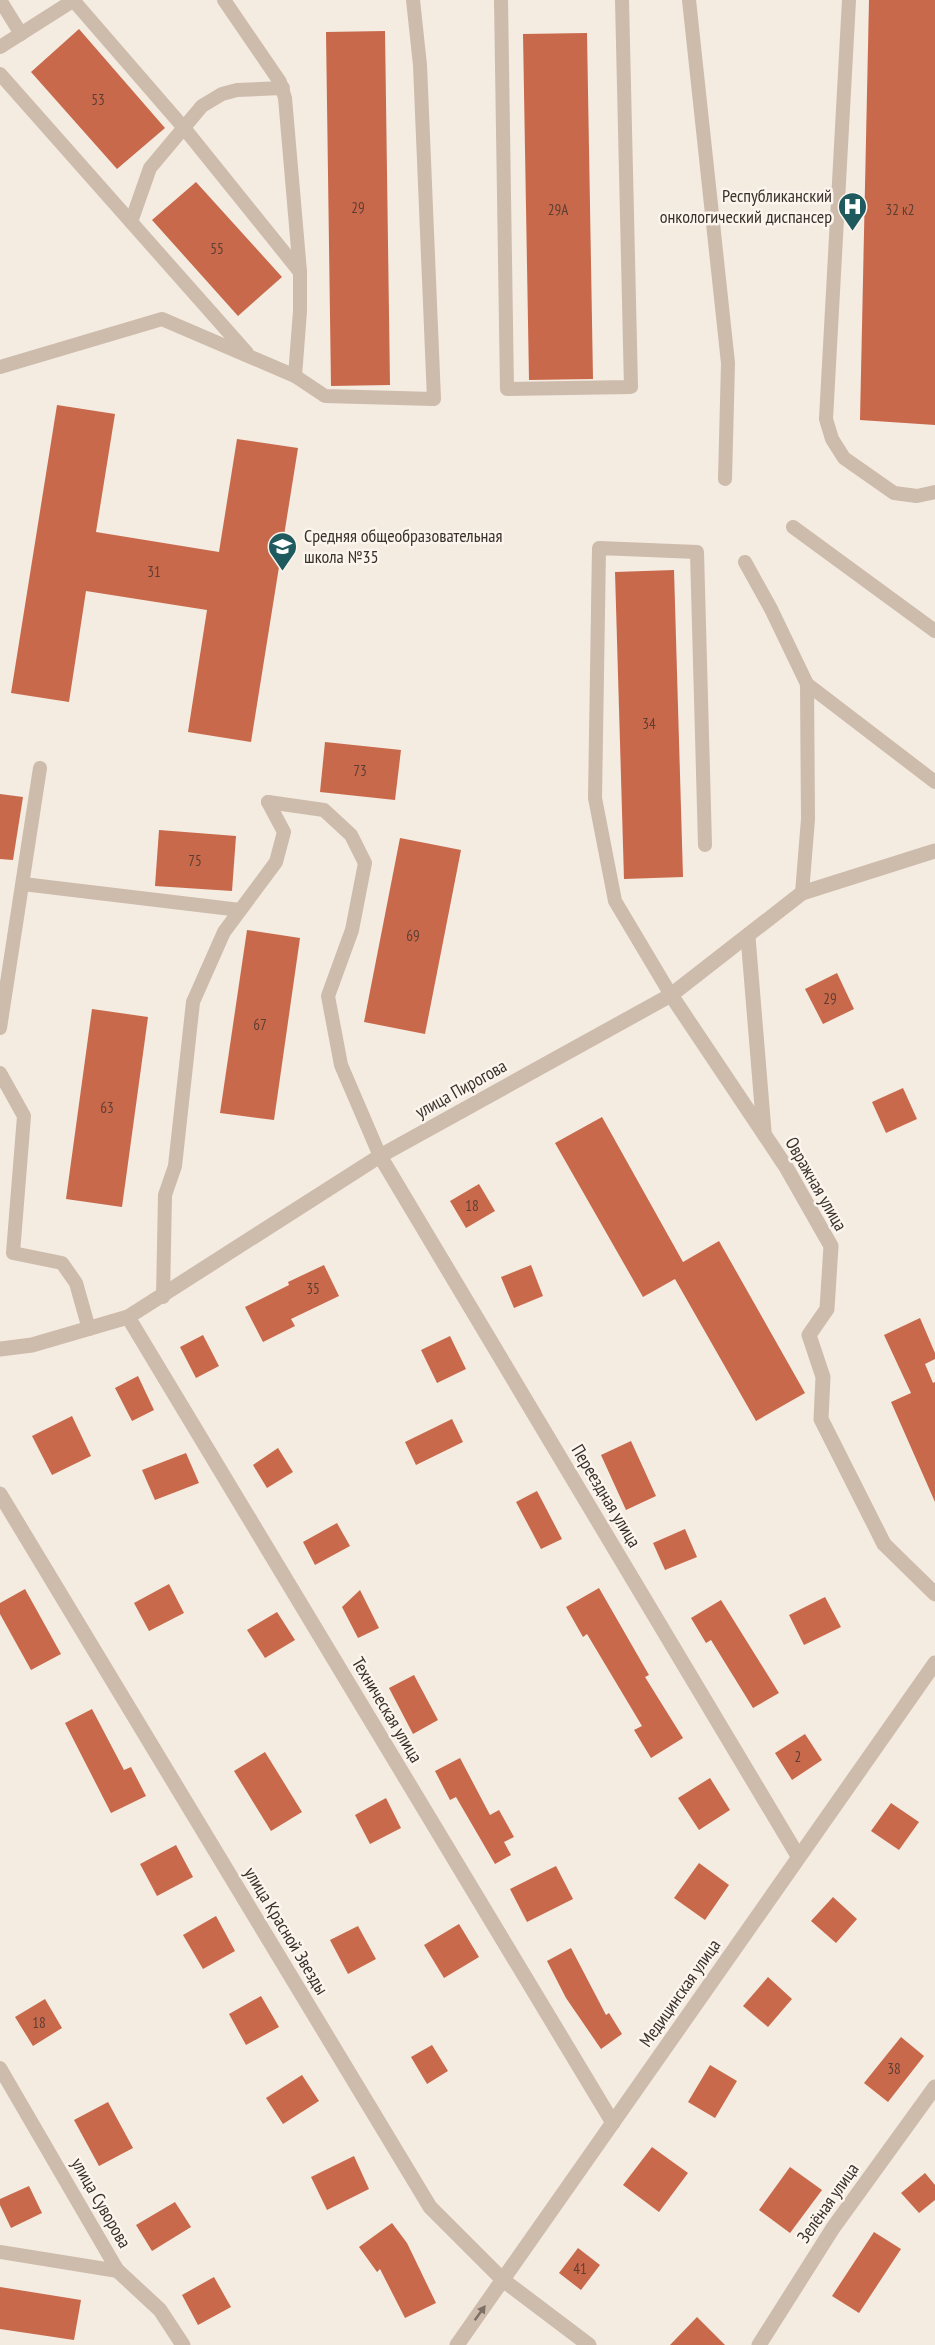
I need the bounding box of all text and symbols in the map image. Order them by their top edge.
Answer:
house number: 53 [91,90,105,109]
place label: Республиканский онкологический диспансер [660,184,832,228]
hospital icon: Республиканский онкологический диспансер [837,190,869,232]
house number: 29 [351,198,365,217]
house number: 29А [548,200,569,219]
house number: 32 к2 [885,200,915,219]
house number: 55 [210,239,224,258]
place label: Средняя общеобразовательная школа №35 [304,524,502,568]
school or university icon: Средняя общеобразовательная школа №35 [267,530,299,572]
house number: 31 [147,562,161,581]
house number: 34 [642,714,656,733]
house number: 73 [353,761,367,780]
house number: 75 [188,851,202,870]
house number: 69 [406,926,420,945]
house number: 29 [823,989,837,1008]
house number: 67 [253,1015,267,1034]
street label: улица Пирогова [411,1054,511,1123]
house number: 63 [100,1098,114,1117]
street label: Овражная улица [780,1133,853,1235]
house number: 18 [465,1196,479,1215]
house number: 35 [306,1279,320,1298]
street label: Переездная улица [567,1440,646,1552]
street label: Техническая улица [347,1653,428,1767]
house number: 2 [795,1747,801,1766]
street label: улица Красной Звезды [239,1863,334,1999]
street label: Медицинская улица [634,1934,725,2051]
house number: 18 [32,2013,46,2032]
house number: 38 [887,2059,901,2078]
street label: улица Суворова [66,2153,137,2252]
street label: Зелёная улица [792,2158,863,2247]
house number: 41 [573,2259,587,2278]
one-way arrow [474,2305,486,2321]

